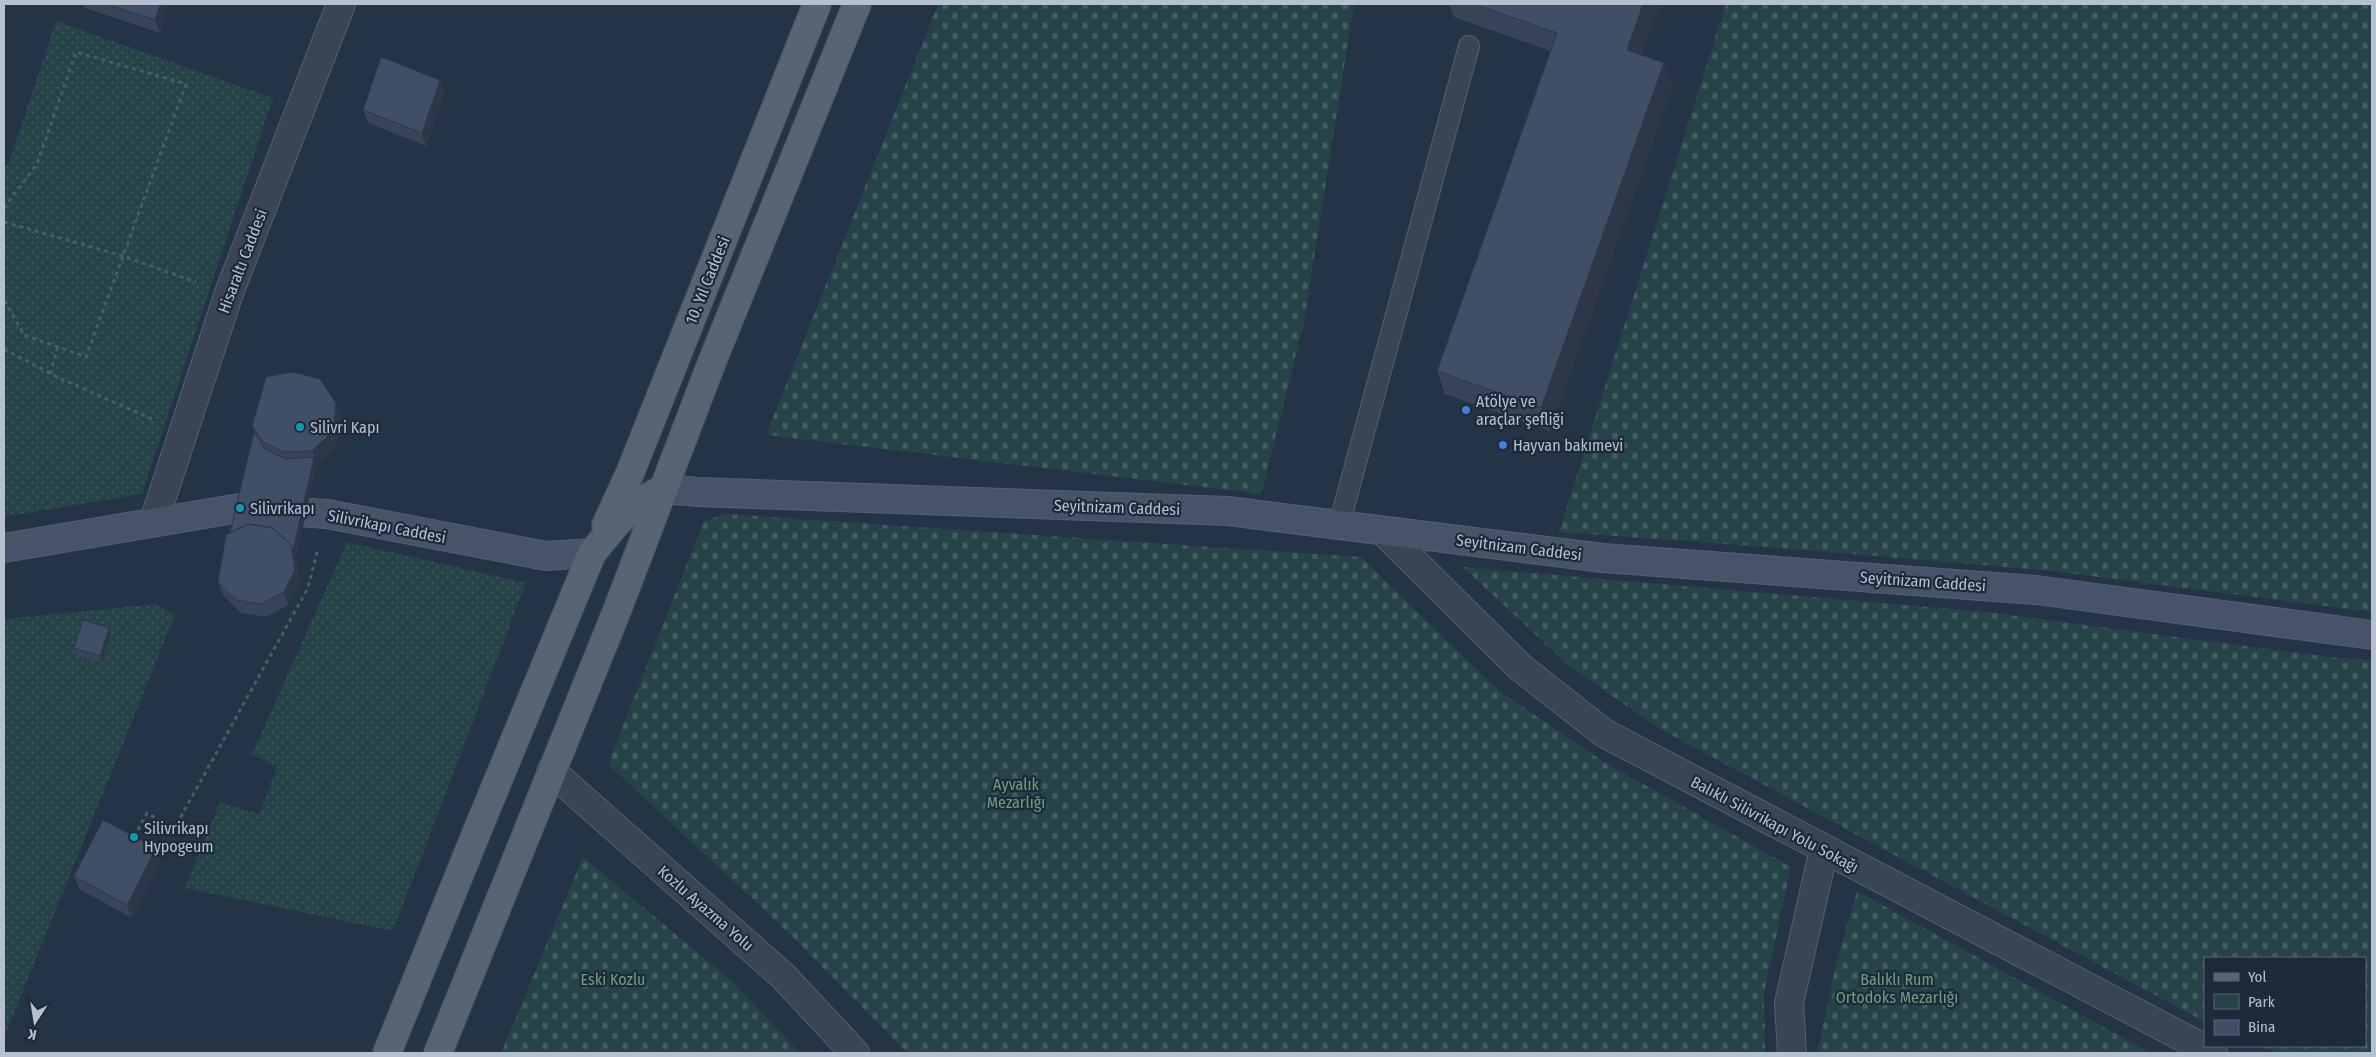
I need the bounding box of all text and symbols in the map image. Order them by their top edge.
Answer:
street label: Hisaraltı Caddesi [214,206,271,316]
street label: 10. Yıl Caddesi [681,234,734,327]
place label: Atölye ve araçlar şefliği [1476,392,1564,429]
marker: Atölye ve araçlar şefliği [1460,404,1472,416]
place label: Silivri Kapı [310,418,379,437]
marker: Silivri Kapı [294,421,306,433]
place label: Hayvan bakımevi [1513,436,1623,455]
marker: Hayvan bakımevi [1497,439,1509,451]
street label: Seyitnizam Caddesi [1053,496,1180,519]
place label: Silivrikapı [250,499,315,518]
marker: Silivrikapı [234,502,246,514]
street label: Silivrikapı Caddesi [326,506,448,547]
street label: Seyitnizam Caddesi [1455,530,1583,565]
street label: Seyitnizam Caddesi [1859,568,1987,595]
street label: Balıklı Silivrikapı Yolu Sokağı [1688,772,1862,877]
park label: Ayvalık Mezarlığı [987,775,1045,812]
place label: Silivrikapı Hypogeum [144,819,214,856]
marker: Silivrikapı Hypogeum [128,831,140,843]
street label: Kozlu Ayazma Yolu [654,862,757,955]
legend [2204,957,2366,1047]
text: Yol [2248,968,2266,986]
park label: Eski Kozlu [581,970,645,989]
park label: Balıklı Rum Ortodoks Mezarlığı [1836,970,1958,1007]
text: Park [2248,993,2275,1011]
north arrow [10,997,60,1047]
text: Bina [2248,1018,2275,1036]
text: K [26,1025,38,1043]

